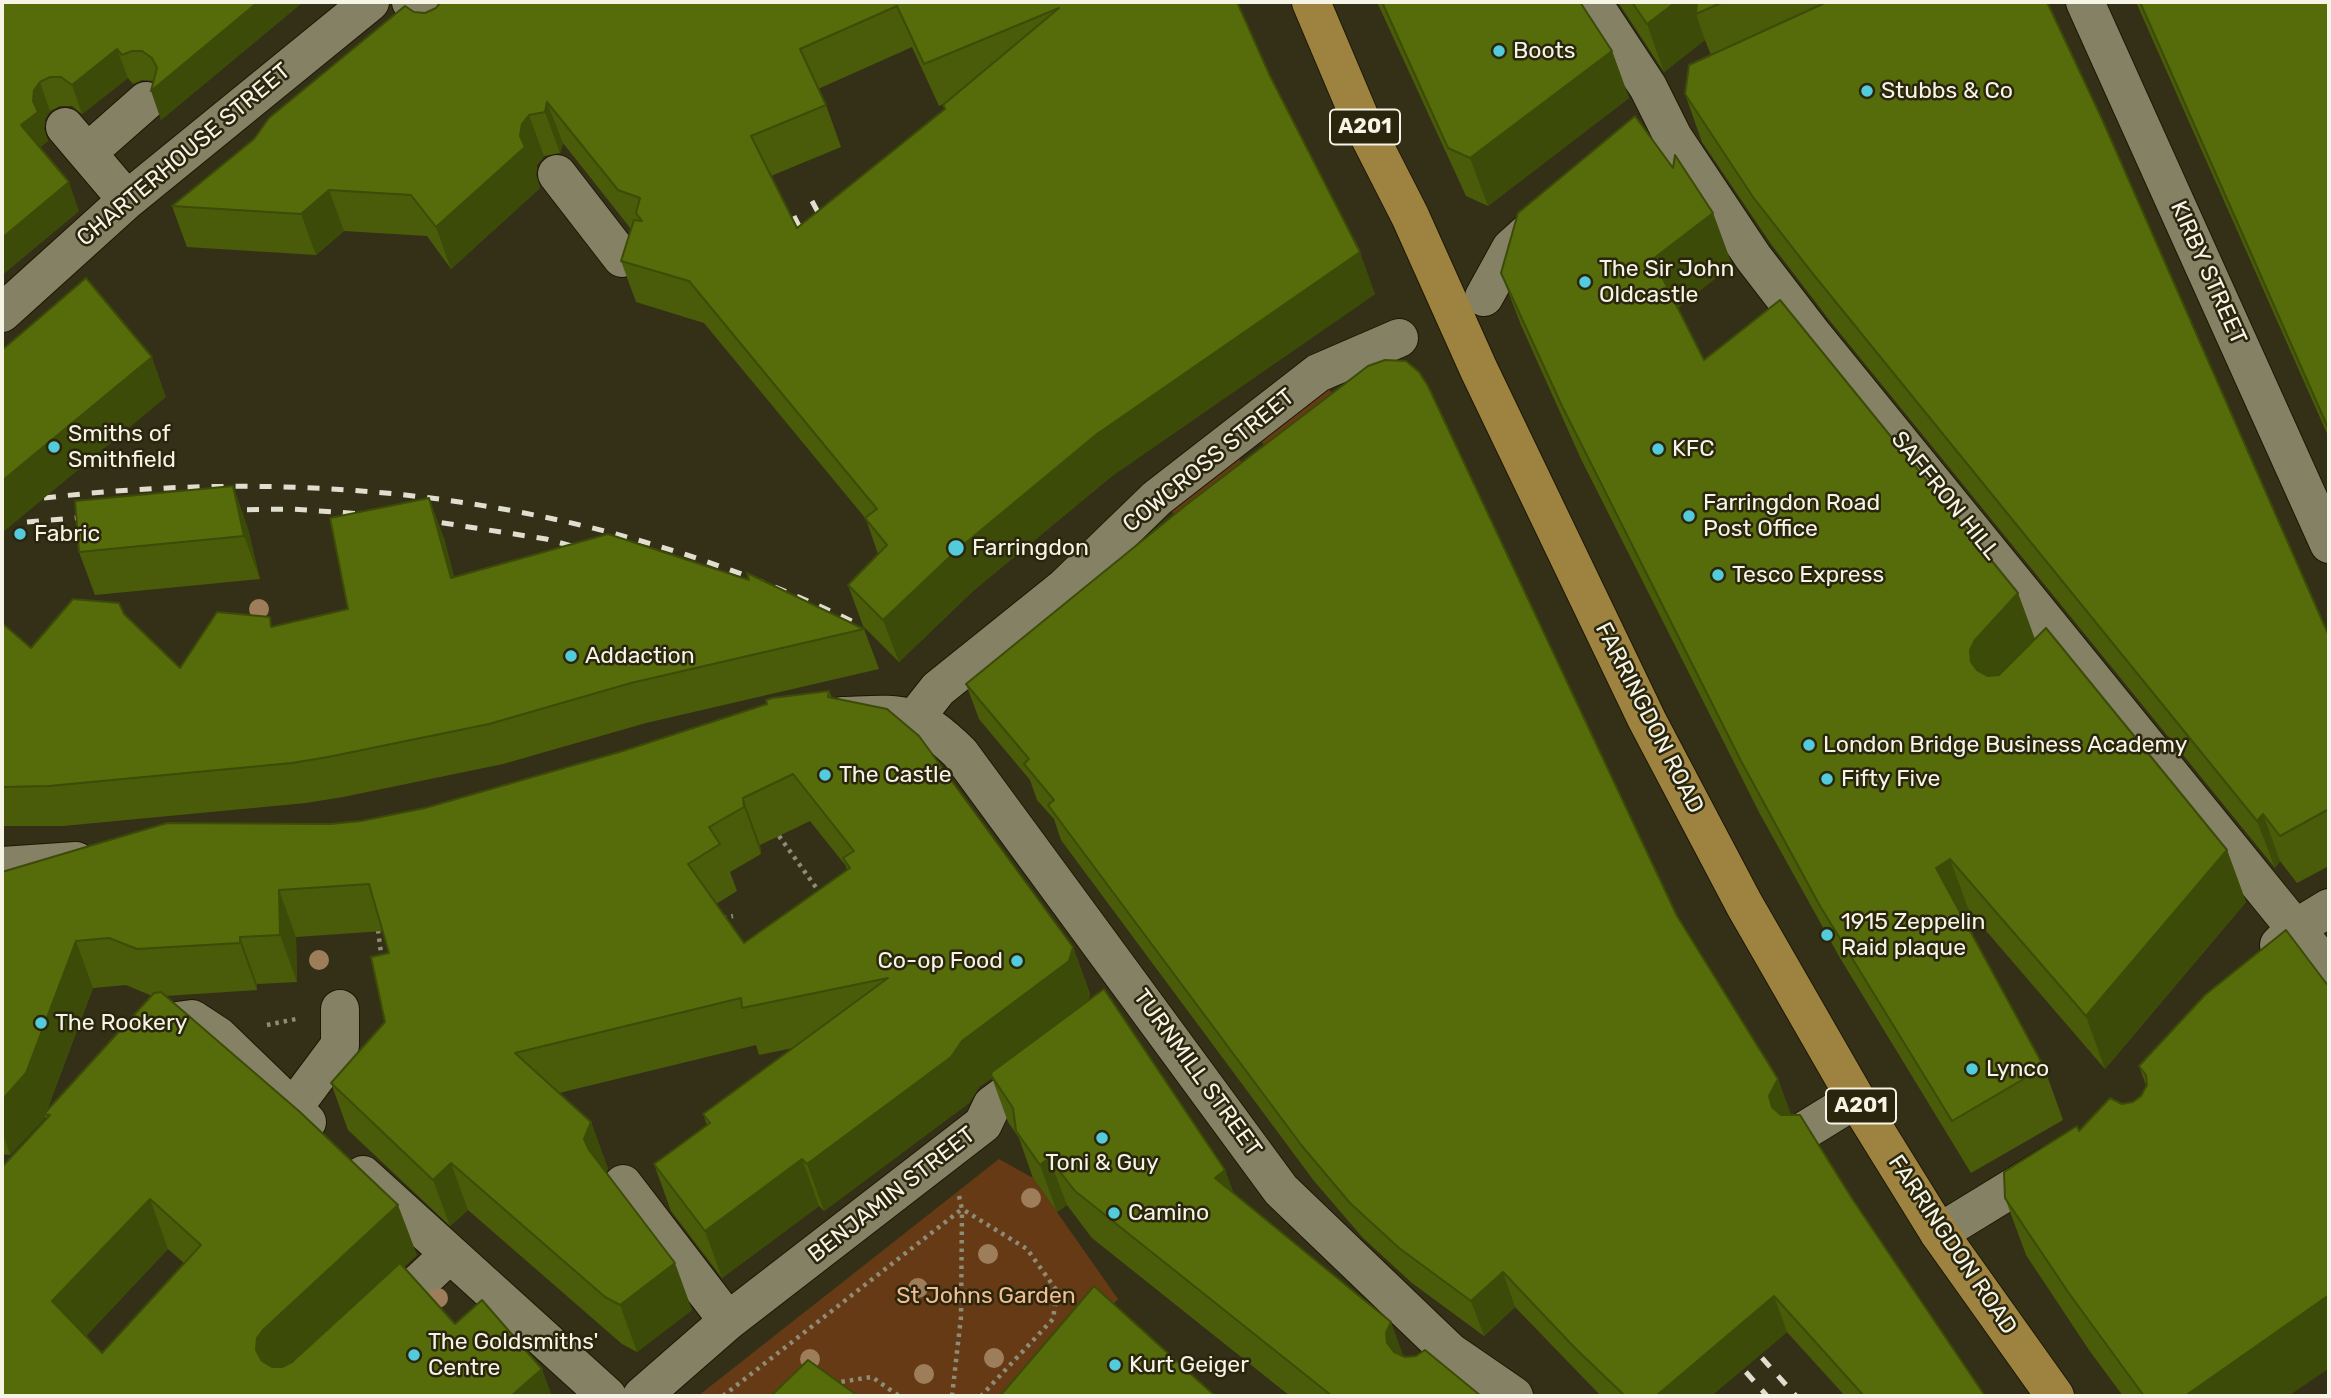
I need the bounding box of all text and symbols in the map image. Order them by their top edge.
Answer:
place label: Boots [1513,37,1575,65]
marker: Boots [1491,43,1507,59]
street label: CHARTERHOUSE STREET [72,58,296,252]
place label: Stubbs & Co [1881,77,2013,105]
marker: Stubbs & Co [1859,83,1875,99]
road number: A201 [1330,110,1400,144]
street label: KIRBY STREET [2164,197,2252,349]
place label: The Sir John Oldcastle [1599,255,1734,309]
marker: The Sir John Oldcastle [1577,274,1593,290]
street label: COWCROSS STREET [1118,383,1300,539]
place label: Smiths of Smithfield [68,420,176,474]
street label: SAFFRON HILL [1885,426,2005,566]
place label: KFC [1672,435,1714,463]
marker: Smiths of Smithfield [46,439,62,455]
marker: KFC [1650,441,1666,457]
place label: Farringdon Road Post Office [1703,489,1880,543]
marker: Farringdon Road Post Office [1681,508,1697,524]
place label: Fabric [34,520,100,548]
marker: Fabric [12,526,28,542]
place label: Farringdon [972,534,1089,562]
marker: Farringdon [946,538,966,558]
place label: Tesco Express [1732,561,1884,589]
marker: Tesco Express [1710,567,1726,583]
street label: FARRINGDON ROAD [1589,618,1709,818]
place label: Addaction [585,642,695,670]
marker: Addaction [563,648,579,664]
place label: London Bridge Business Academy [1823,731,2187,759]
marker: London Bridge Business Academy [1801,737,1817,753]
place label: The Castle [839,761,952,789]
place label: Fifty Five [1841,765,1940,793]
marker: The Castle [817,767,833,783]
marker: Fifty Five [1819,771,1835,787]
place label: 1915 Zeppelin Raid plaque [1841,908,1985,962]
marker: 1915 Zeppelin Raid plaque [1819,927,1835,943]
place label: Co-op Food [878,947,1003,975]
marker: Co-op Food [1009,953,1025,969]
street label: TURNMILL STREET [1127,984,1267,1162]
place label: The Rookery [55,1009,187,1037]
marker: The Rookery [33,1015,49,1031]
place label: Lynco [1986,1055,2049,1083]
marker: Lynco [1964,1061,1980,1077]
road number: A201 [1826,1088,1896,1124]
street label: BENJAMIN STREET [803,1121,981,1269]
marker: Toni & Guy [1094,1130,1110,1146]
place label: Toni & Guy [1045,1149,1159,1177]
street label: FARRINGDON ROAD [1882,1150,2022,1340]
place label: Camino [1128,1199,1209,1227]
marker: Camino [1106,1205,1122,1221]
park label: St Johns Garden [896,1282,1076,1310]
place label: The Goldsmiths' Centre [428,1328,598,1382]
marker: The Goldsmiths' Centre [406,1347,422,1363]
place label: Kurt Geiger [1129,1351,1249,1379]
marker: Kurt Geiger [1107,1357,1123,1373]

